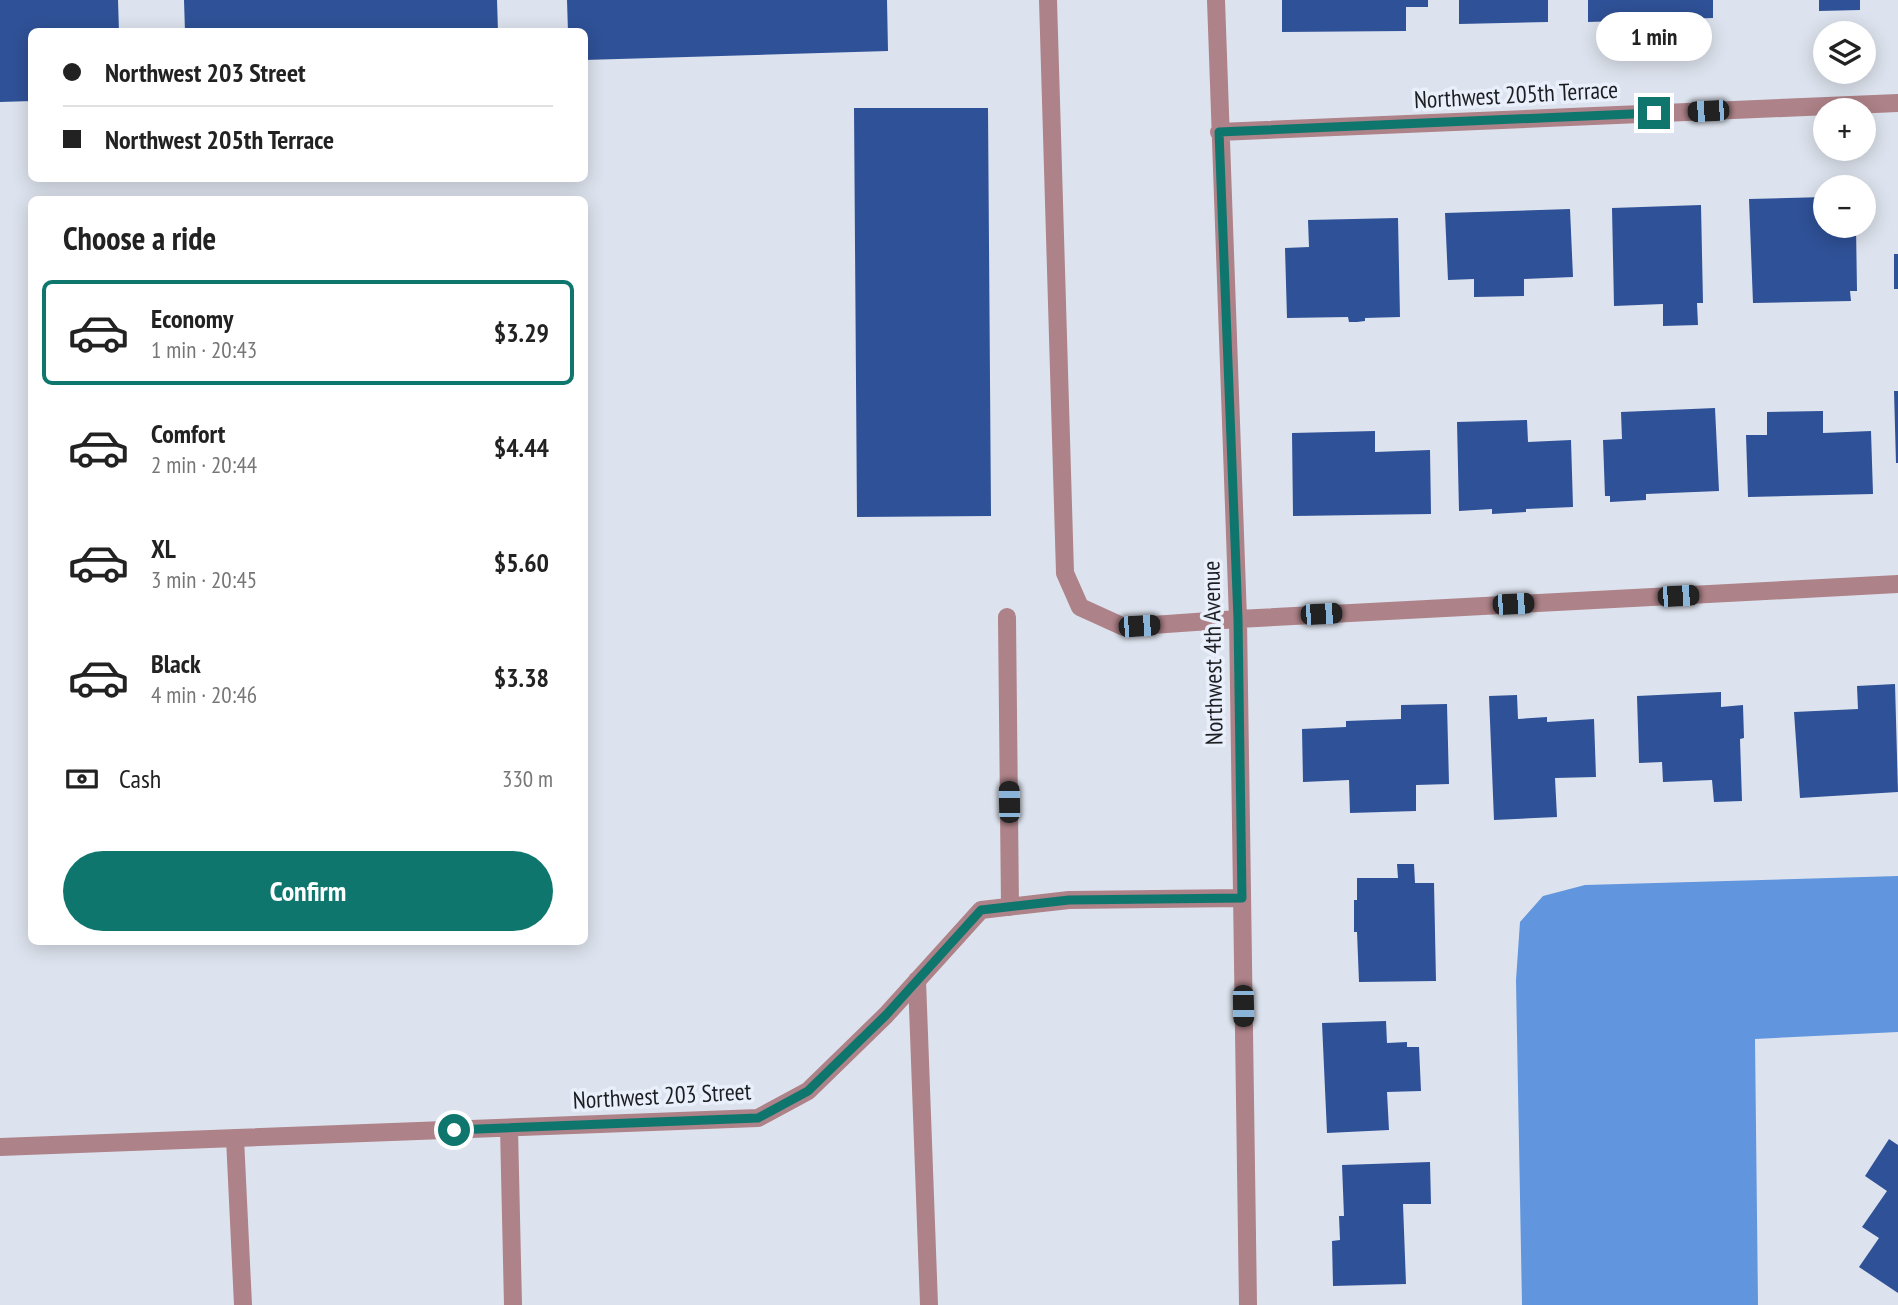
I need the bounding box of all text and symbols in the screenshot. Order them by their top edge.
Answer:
callout: 1 min [1596,11,1712,60]
map controls [1813,21,1876,238]
button: layers [1813,21,1876,84]
text: 1 min [1631,22,1677,51]
text: Northwest 203 Street [105,56,306,89]
street label: Northwest 205th Terrace [1413,74,1619,115]
route end [1638,97,1670,129]
button: + [1813,98,1876,161]
car [1687,99,1730,123]
text: Northwest 205th Terrace [105,123,334,156]
button: − [1813,175,1876,238]
text: Choose a ride [63,217,216,259]
icon: car [67,301,130,364]
text: Economy [151,302,233,335]
text: $3.29 [494,316,549,349]
text: 1 min · 20:43 [151,335,257,364]
icon: car [67,416,130,479]
text: Comfort [151,417,225,450]
text: $4.44 [494,431,549,464]
text: 2 min · 20:44 [151,450,257,479]
icon: car [67,531,130,594]
text: XL [151,532,176,565]
text: $5.60 [494,546,549,579]
street label: Northwest 4th Avenue [1195,561,1230,745]
text: 3 min · 20:45 [151,565,257,594]
car [1657,584,1700,608]
car [1492,592,1535,616]
car [1300,602,1343,626]
car [1118,614,1161,638]
icon: car [67,646,130,709]
text: Black [151,647,201,680]
text: $3.38 [494,661,549,694]
text: 4 min · 20:46 [151,680,257,709]
icon: cash [63,760,101,798]
text: Cash [119,762,161,795]
text: 330 m [502,764,553,793]
car [999,781,1020,823]
button: Confirm [63,851,553,931]
car [1233,985,1254,1027]
street label: Northwest 203 Street [572,1075,752,1116]
route start [438,1114,470,1146]

